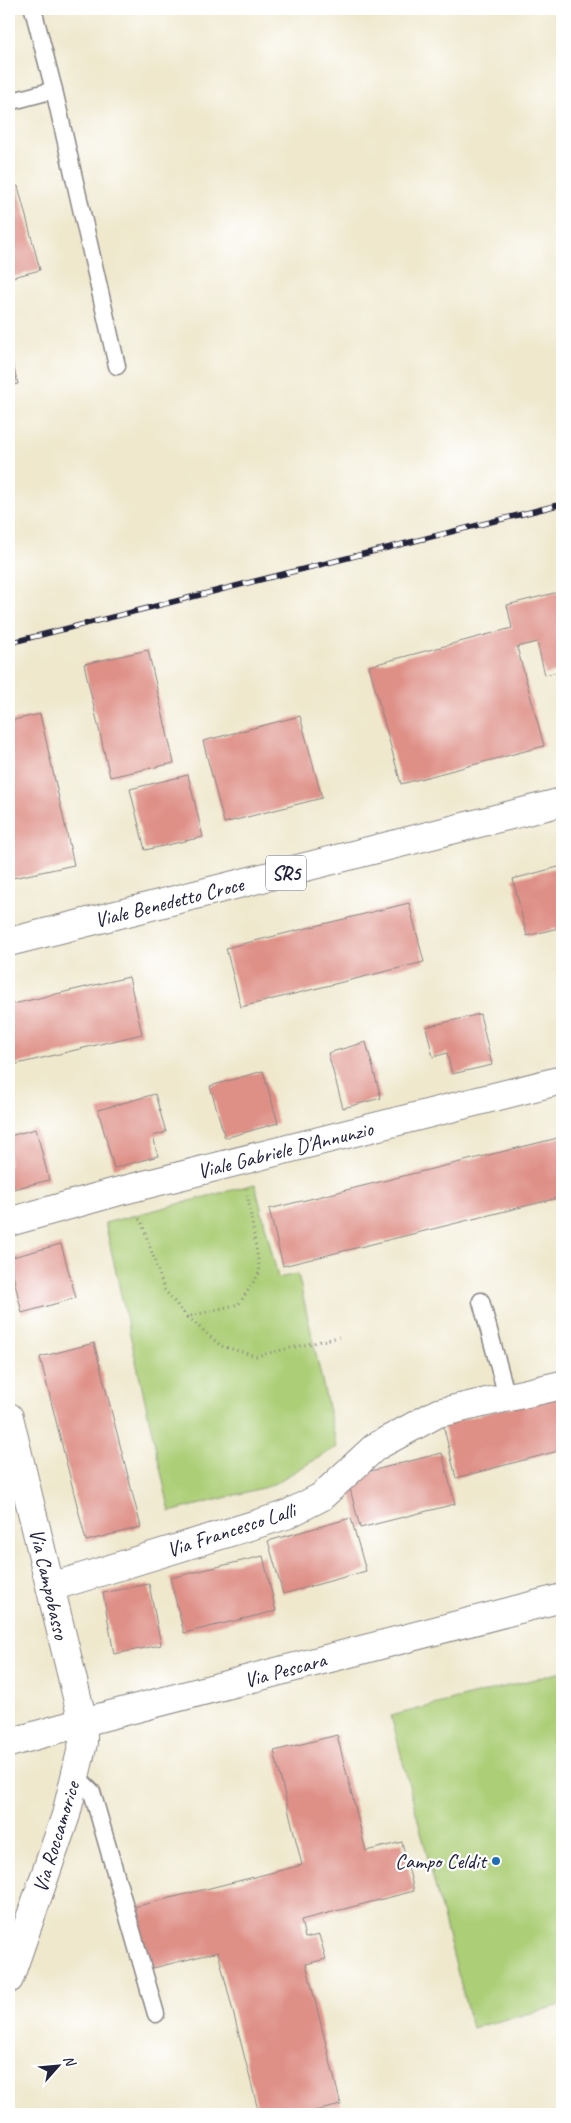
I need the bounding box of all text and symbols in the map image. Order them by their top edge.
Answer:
road number: SR5 [266,856,306,890]
street label: Viale Benedetto Croce [92,871,247,933]
street label: Viale Gabriele D'Annunzio [195,1115,377,1184]
street label: Via Francesco Lalli [164,1496,301,1563]
street label: Via Campobasso [24,1526,75,1643]
street label: Via Pescara [241,1646,330,1693]
street label: Via Roccamorice [27,1776,86,1896]
place label: Campo Celdit [395,1848,488,1874]
marker: Campo Celdit [490,1855,502,1867]
north arrow [32,2040,82,2090]
text: N [60,2053,80,2070]

